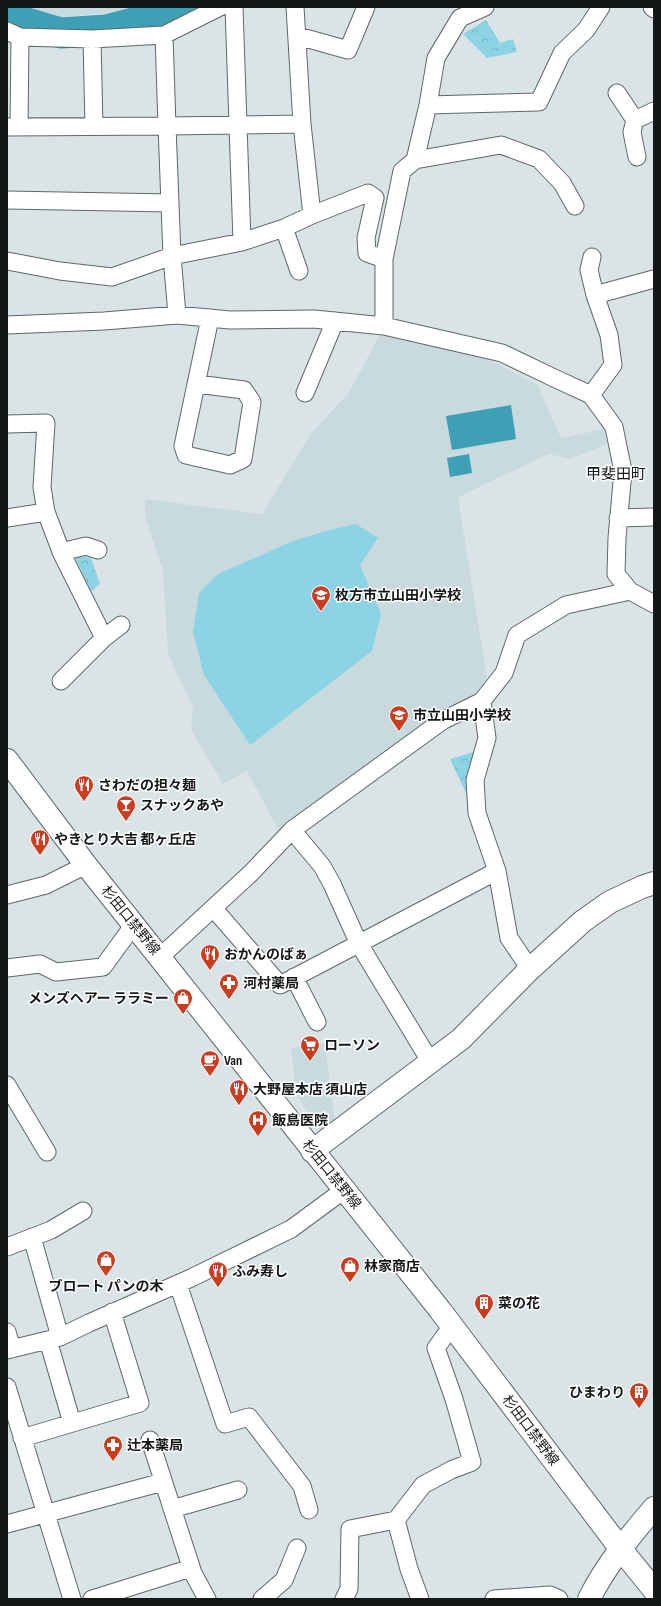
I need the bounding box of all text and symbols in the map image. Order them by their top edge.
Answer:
district label: 甲斐田町 [586,465,646,484]
school or university icon: 枚方市立山田小学校 [310,584,332,612]
place label: 枚方市立山田小学校 [335,587,461,604]
school or university icon: 市立山田小学校 [388,704,410,732]
place label: 市立山田小学校 [413,707,511,724]
restaurant icon: さわだの担々麺 [73,774,95,802]
place label: さわだの担々麺 [98,777,196,794]
bar icon: スナックあや [115,794,137,822]
place label: スナックあや [140,797,224,814]
restaurant icon: やきとり大吉 都ヶ丘店 [29,828,51,856]
place label: やきとり大吉 都ヶ丘店 [54,831,196,848]
street label: 杉田口禁野線 [98,882,164,958]
restaurant icon: おかんのばぁ [199,943,221,971]
place label: おかんのばぁ [224,946,308,963]
pharmacy icon: 河村薬局 [218,972,240,1000]
place label: 河村薬局 [243,975,299,992]
shop icon: メンズヘアー ララミー [172,987,194,1015]
place label: メンズヘアー ララミー [28,990,169,1007]
supermarket icon: ローソン [299,1034,321,1062]
place label: ローソン [324,1037,380,1054]
cafe icon: Van [199,1049,221,1077]
place label: Van [224,1052,242,1069]
restaurant icon: 大野屋本店 須山店 [228,1078,250,1106]
place label: 大野屋本店 須山店 [253,1081,367,1098]
hospital icon: 飯島医院 [247,1109,269,1137]
place label: 飯島医院 [272,1112,328,1129]
street label: 杉田口禁野線 [299,1136,365,1212]
shop icon: ブロート パンの木 [95,1249,117,1277]
shop icon: 林家商店 [339,1255,361,1283]
place label: 林家商店 [364,1258,420,1275]
restaurant icon: ふみ寿し [207,1260,229,1288]
place label: ふみ寿し [232,1263,288,1280]
place label: ブロート パンの木 [49,1278,163,1295]
building icon: 菜の花 [473,1292,495,1320]
place label: 菜の花 [498,1295,540,1312]
building icon: ひまわり [628,1381,650,1409]
place label: ひまわり [569,1384,625,1401]
street label: 杉田口禁野線 [499,1392,563,1469]
pharmacy icon: 辻本薬局 [102,1434,124,1462]
place label: 辻本薬局 [127,1437,183,1454]

